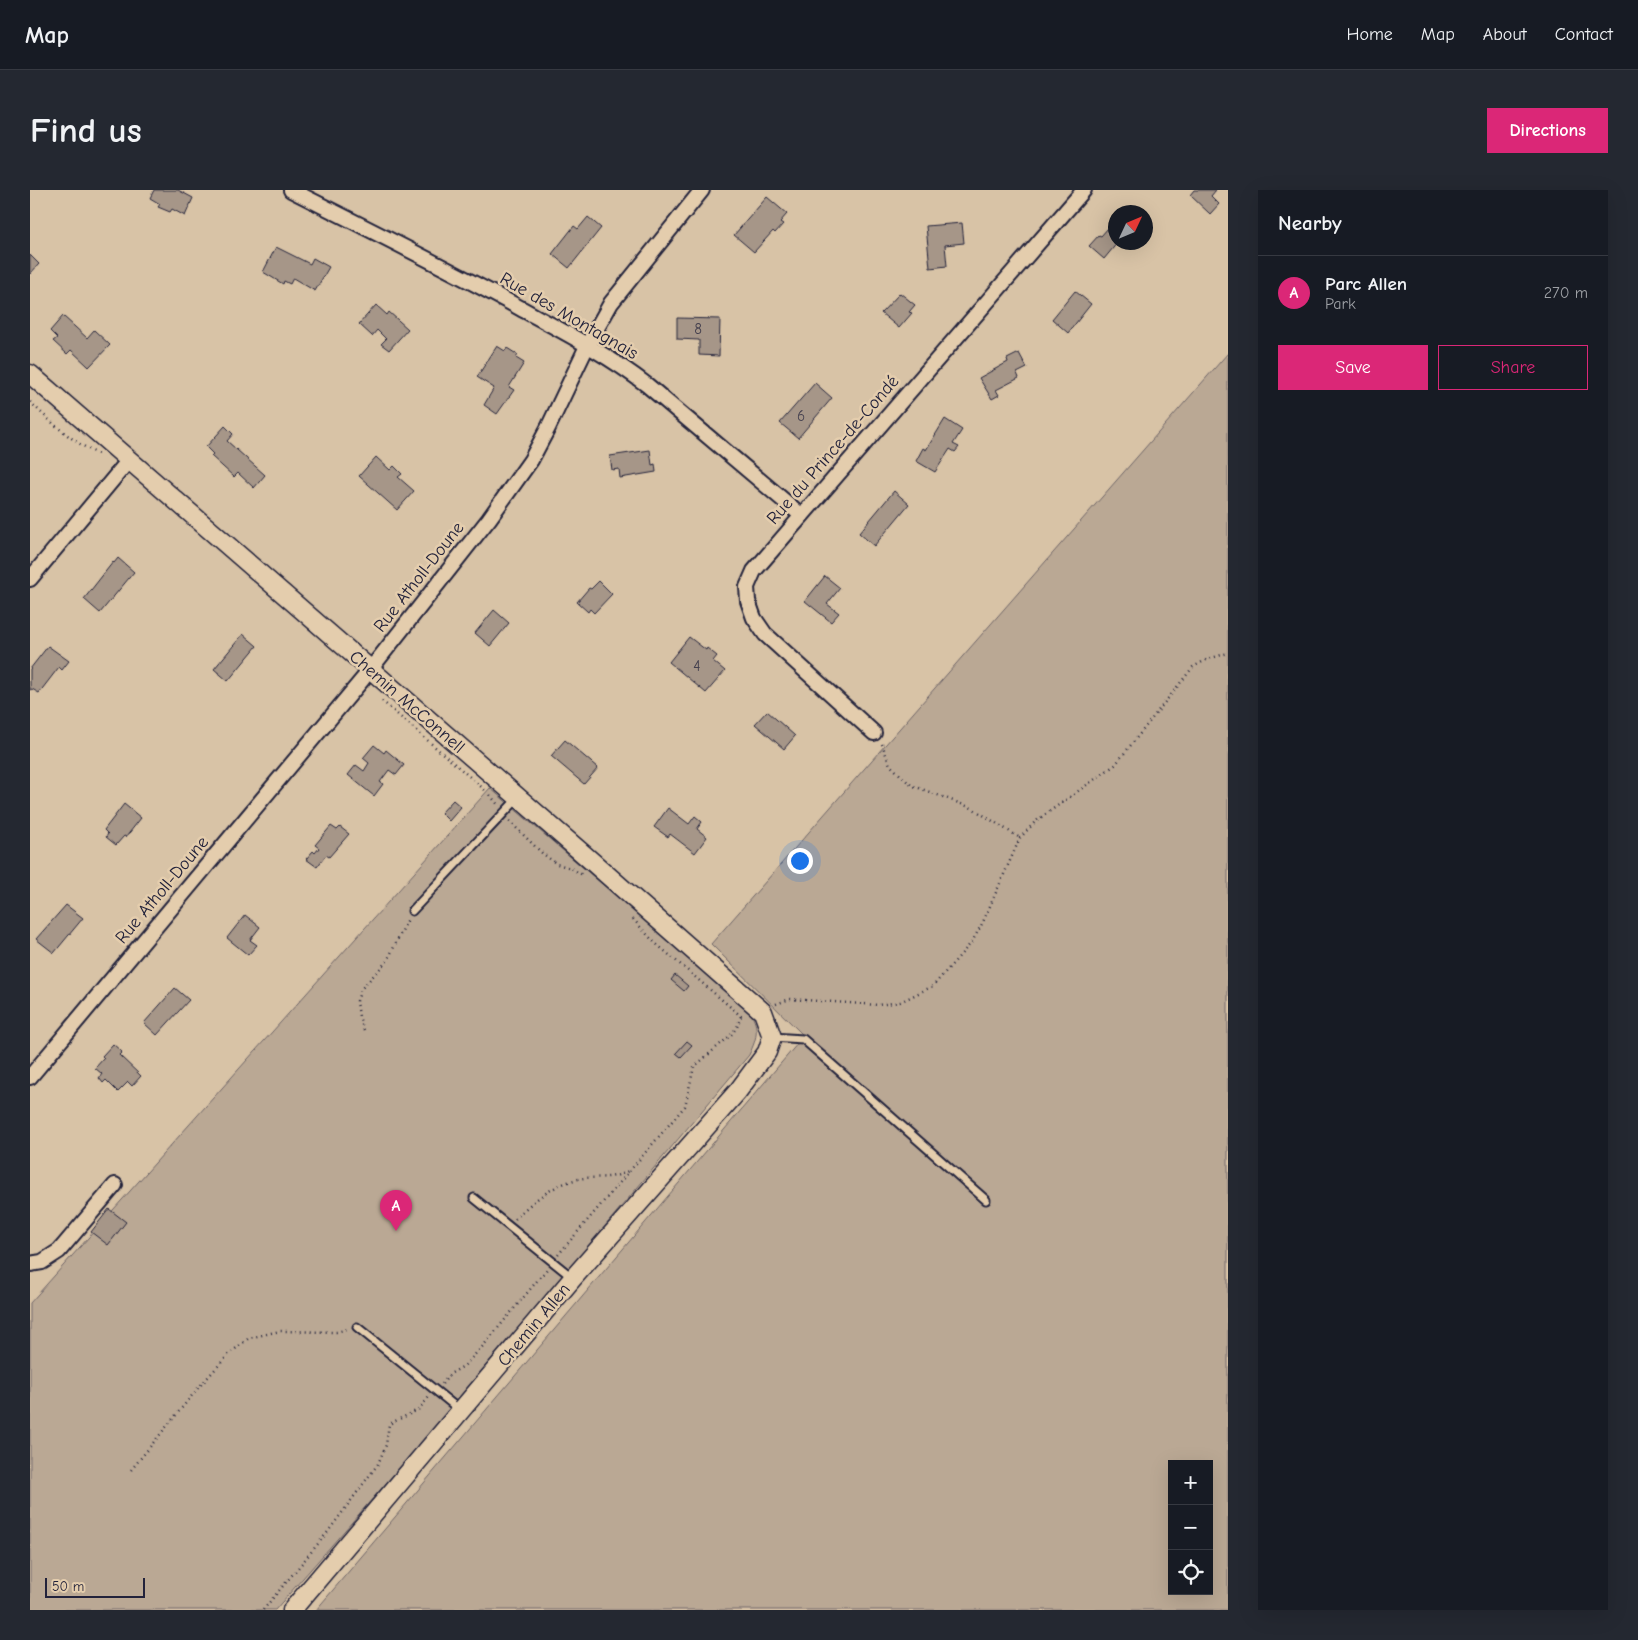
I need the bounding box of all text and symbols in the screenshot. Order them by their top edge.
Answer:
text: Map [25,21,69,49]
text: Home [1346,24,1393,45]
text: Map [1421,24,1455,45]
text: About [1483,24,1527,45]
text: Contact [1555,24,1613,45]
button: Directions [1487,108,1608,153]
text: Find us [30,110,142,151]
north arrow [1108,205,1153,250]
text: Nearby [1278,211,1342,235]
street label: Rue des Montagnais [496,268,642,364]
text: Parc Allen [1325,273,1407,295]
text: A [1290,284,1298,302]
text: 270 m [1544,284,1588,302]
text: Park [1325,295,1356,313]
house number: 8 [694,320,702,338]
button: Save [1278,345,1428,390]
button: Share [1438,345,1588,390]
street label: Rue du Prince-de-Condé [762,371,904,529]
house number: 6 [797,407,805,425]
street label: Rue Atholl-Doune [370,518,468,636]
street label: Chemin McConnell [345,646,469,758]
house number: 4 [693,657,701,675]
street label: Rue Atholl-Doune [111,832,213,948]
your location [787,848,813,874]
pin: A [380,1190,412,1231]
street label: Chemin Allen [493,1279,575,1371]
map controls [1168,1460,1213,1595]
button: + [1168,1460,1213,1505]
button: − [1168,1505,1213,1550]
button: locate [1168,1550,1213,1595]
scale bar [45,1575,145,1598]
text: 50 m [52,1578,84,1595]

